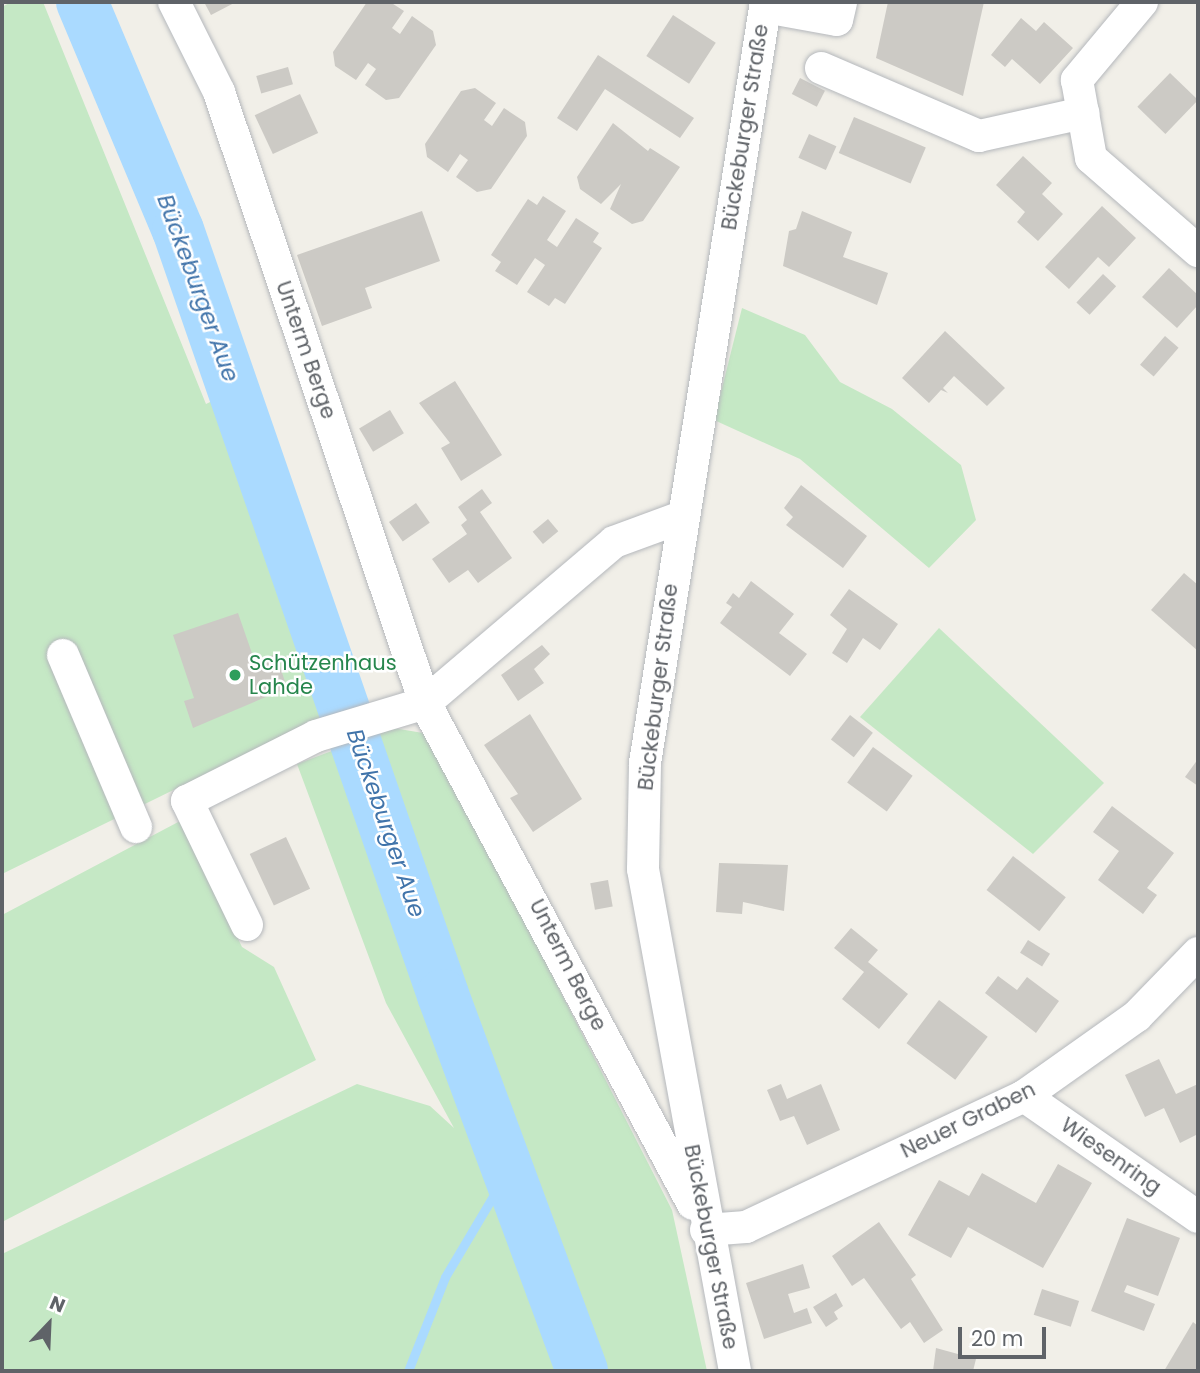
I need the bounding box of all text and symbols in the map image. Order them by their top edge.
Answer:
street label: Bückeburger Straße [716,22,774,232]
water label: Bückeburger Aue [151,191,245,385]
street label: Unterm Berge [271,278,341,422]
street label: Bückeburger Straße [633,582,683,792]
place label: Schützenhaus Lahde [249,650,397,700]
marker: Schützenhaus Lahde [227,667,243,683]
water label: Bückeburger Aue [341,725,431,921]
street label: Unterm Berge [524,895,612,1035]
street label: Neuer Graben [897,1077,1039,1163]
street label: Wiesenring [1056,1112,1166,1200]
street label: Bückeburger Straße [679,1142,743,1352]
north arrow [14,1289,84,1359]
text: N [46,1289,69,1319]
scale bar [962,1314,1050,1358]
text: 20 m [971,1324,1024,1353]

